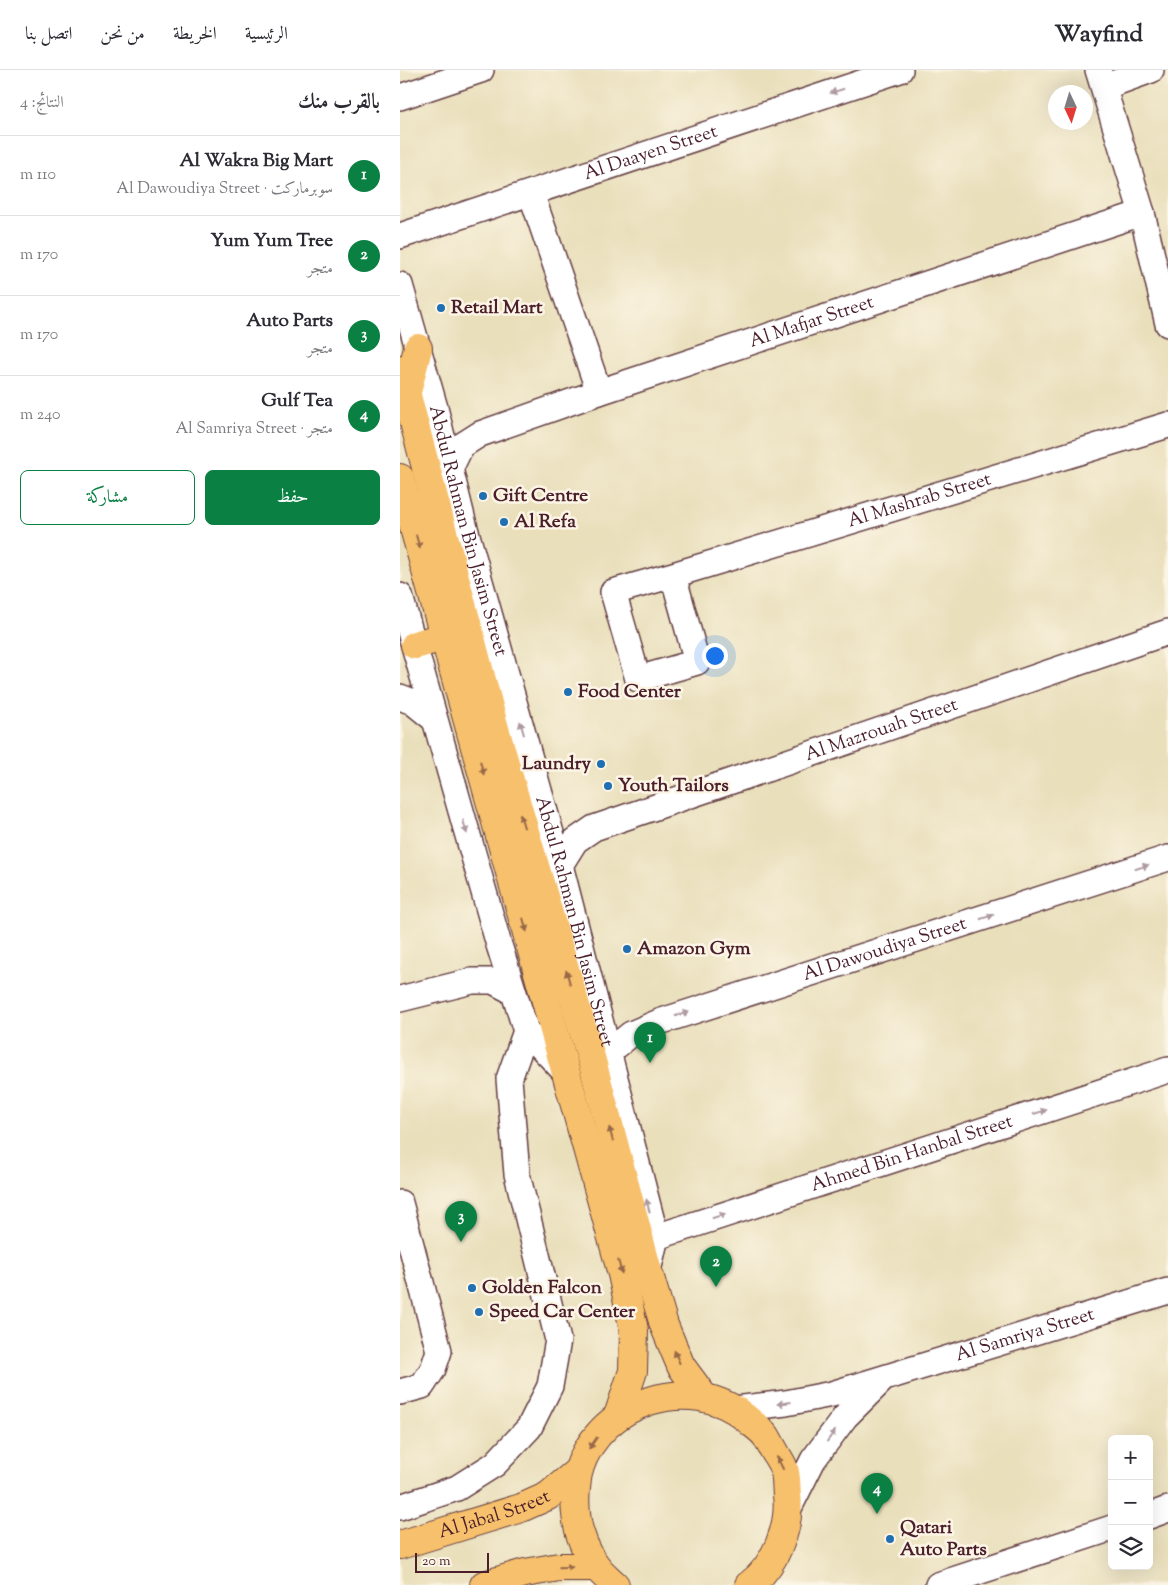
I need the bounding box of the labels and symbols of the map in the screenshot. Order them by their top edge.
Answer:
north arrow [1048,85,1093,130]
one-way arrow [830,88,845,95]
street label: Al Daayen Street [580,118,721,188]
street label: Al Mafjar Street [746,289,878,355]
place label: Retail Mart [451,295,543,322]
marker: Retail Mart [435,302,447,314]
street label: Abdul Rahman Bin Jasim Street [421,403,514,660]
street label: Al Mashrab Street [844,466,995,535]
place label: Gift Centre [493,483,588,510]
marker: Gift Centre [477,490,489,502]
place label: Al Refa [514,509,576,536]
marker: Al Refa [498,516,510,528]
one-way arrow [414,534,422,550]
your location [702,643,728,669]
place label: Food Center [578,679,682,706]
marker: Food Center [562,686,574,698]
street label: Al Mazrouah Street [801,691,962,768]
one-way arrow [518,720,526,735]
place label: Laundry [522,751,592,778]
marker: Laundry [595,758,607,770]
one-way arrow [478,761,486,776]
place label: Youth Tailors [618,773,729,800]
marker: Youth Tailors [602,780,614,792]
street label: Abdul Rahman Bin Jasim Street [528,793,620,1050]
one-way arrow [518,814,526,829]
one-way arrow [461,819,469,834]
one-way arrow [1134,863,1149,870]
street label: Al Dawoudiya Street [799,910,971,988]
one-way arrow [980,912,995,920]
one-way arrow [521,917,529,932]
place label: Amazon Gym [637,936,751,963]
marker: Amazon Gym [621,943,633,955]
one-way arrow [564,970,572,985]
one-way arrow [675,1010,690,1018]
pin: 1 [634,1022,666,1063]
one-way arrow [1032,1107,1047,1115]
street label: Ahmed Bin Hanbal Street [807,1108,1017,1199]
one-way arrow [607,1126,615,1141]
one-way arrow [644,1199,652,1214]
pin: 3 [445,1201,477,1242]
one-way arrow [711,1212,726,1219]
pin: 2 [700,1246,732,1287]
one-way arrow [616,1259,624,1274]
place label: Golden Falcon [482,1275,603,1302]
marker: Golden Falcon [466,1282,478,1294]
place label: Speed Car Center [489,1299,636,1326]
street label: Al Samriya Street [952,1301,1098,1369]
marker: Speed Car Center [473,1306,485,1318]
one-way arrow [673,1349,681,1364]
one-way arrow [776,1399,792,1407]
one-way arrow [826,1429,836,1443]
one-way arrow [588,1436,598,1450]
one-way arrow [776,1455,784,1470]
pin: 4 [861,1473,893,1514]
street label: Al Jabal Street [435,1483,555,1546]
place label: Qatari Auto Parts [900,1515,987,1564]
marker: Qatari Auto Parts [884,1533,896,1545]
scale bar [415,1550,489,1573]
one-way arrow [558,1563,574,1571]

